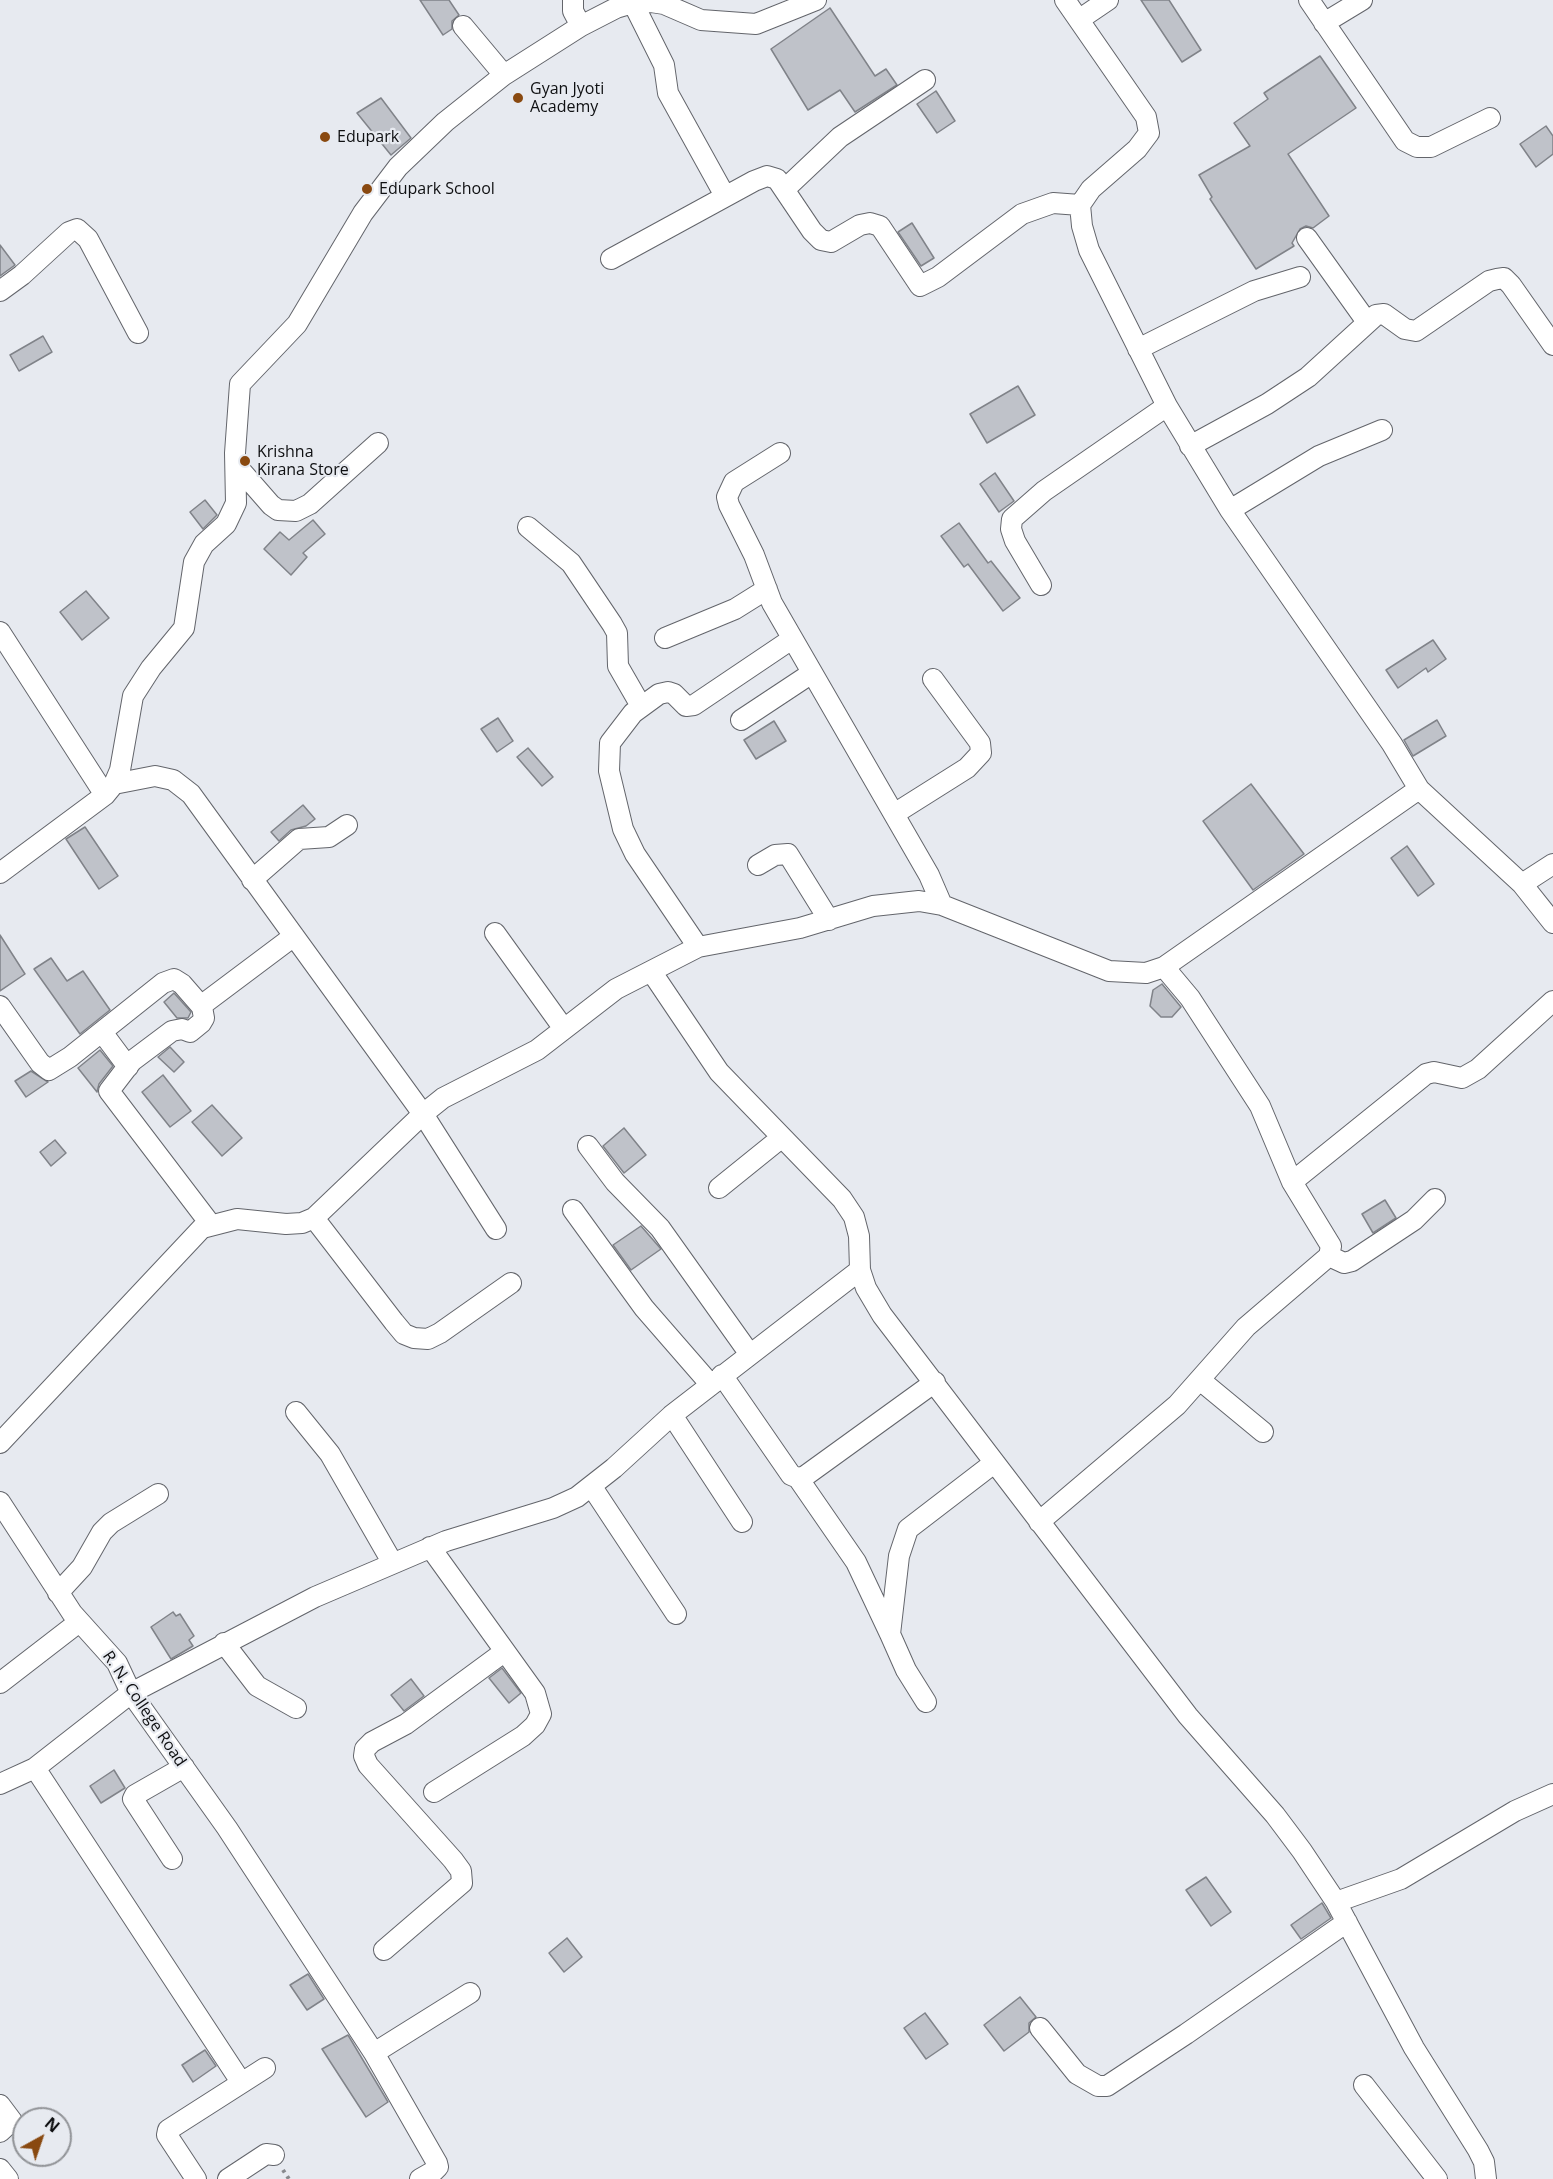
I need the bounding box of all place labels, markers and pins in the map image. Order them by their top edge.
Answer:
place label: Gyan Jyoti Academy [530,79,604,117]
marker: Gyan Jyoti Academy [511,91,525,105]
place label: Edupark [337,127,399,147]
marker: Edupark [318,130,332,144]
place label: Edupark School [379,179,495,199]
marker: Edupark School [360,182,374,196]
place label: Krishna Kirana Store [257,442,349,480]
marker: Krishna Kirana Store [238,454,252,468]

